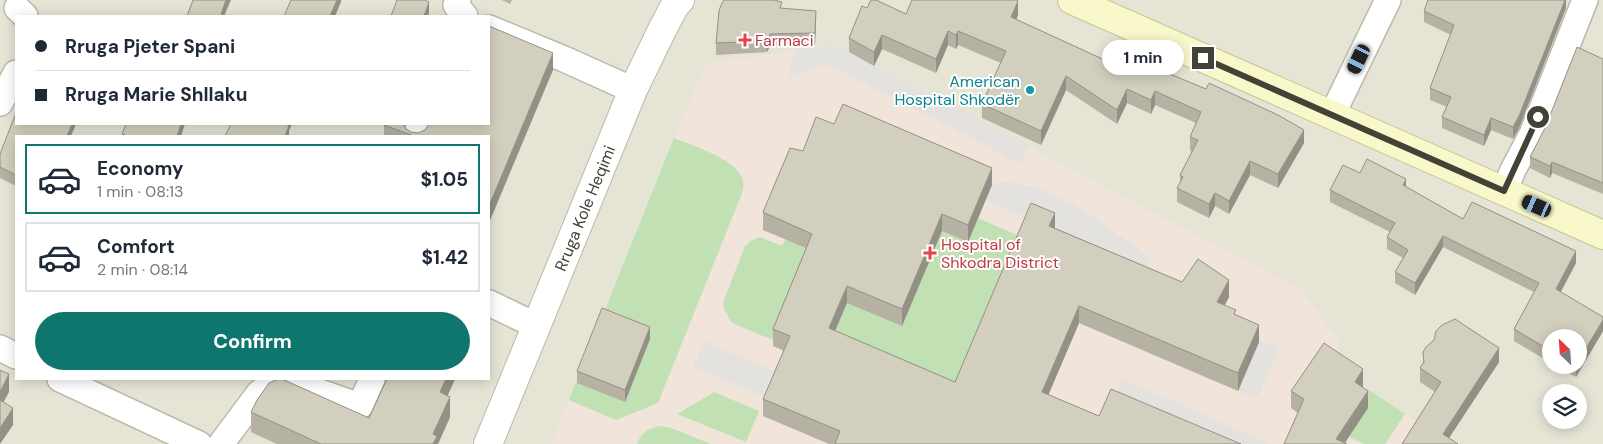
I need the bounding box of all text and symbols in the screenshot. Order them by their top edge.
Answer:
place label: Farmaci [755,30,814,51]
text: Rruga Pjeter Spani [65,34,235,59]
marker: Farmaci [739,34,751,46]
callout: 1 min [1103,40,1186,76]
car [1345,42,1372,76]
text: 1 min [1124,47,1162,68]
route end [1192,47,1214,69]
place label: American Hospital Shkodër [894,71,1020,110]
text: Rruga Marie Shllaku [65,82,247,107]
marker: American Hospital Shkodër [1024,84,1036,96]
route start [1527,106,1549,128]
street label: Rruga Kole Heqimi [550,142,620,274]
text: Economy [97,156,184,181]
icon: car [37,157,82,202]
text: $1.05 [420,167,468,192]
text: 1 min · 08:13 [97,181,184,202]
car [1520,193,1553,219]
text: Comfort [97,234,175,259]
place label: Hospital of Shkodra District [941,234,1059,273]
icon: car [37,235,82,280]
text: $1.42 [422,245,468,270]
marker: Hospital of Shkodra District [923,246,937,260]
text: 2 min · 08:14 [97,259,188,280]
button: Confirm [35,312,470,370]
north arrow [1542,329,1588,374]
map controls [1542,329,1587,429]
button: layers [1542,384,1587,429]

